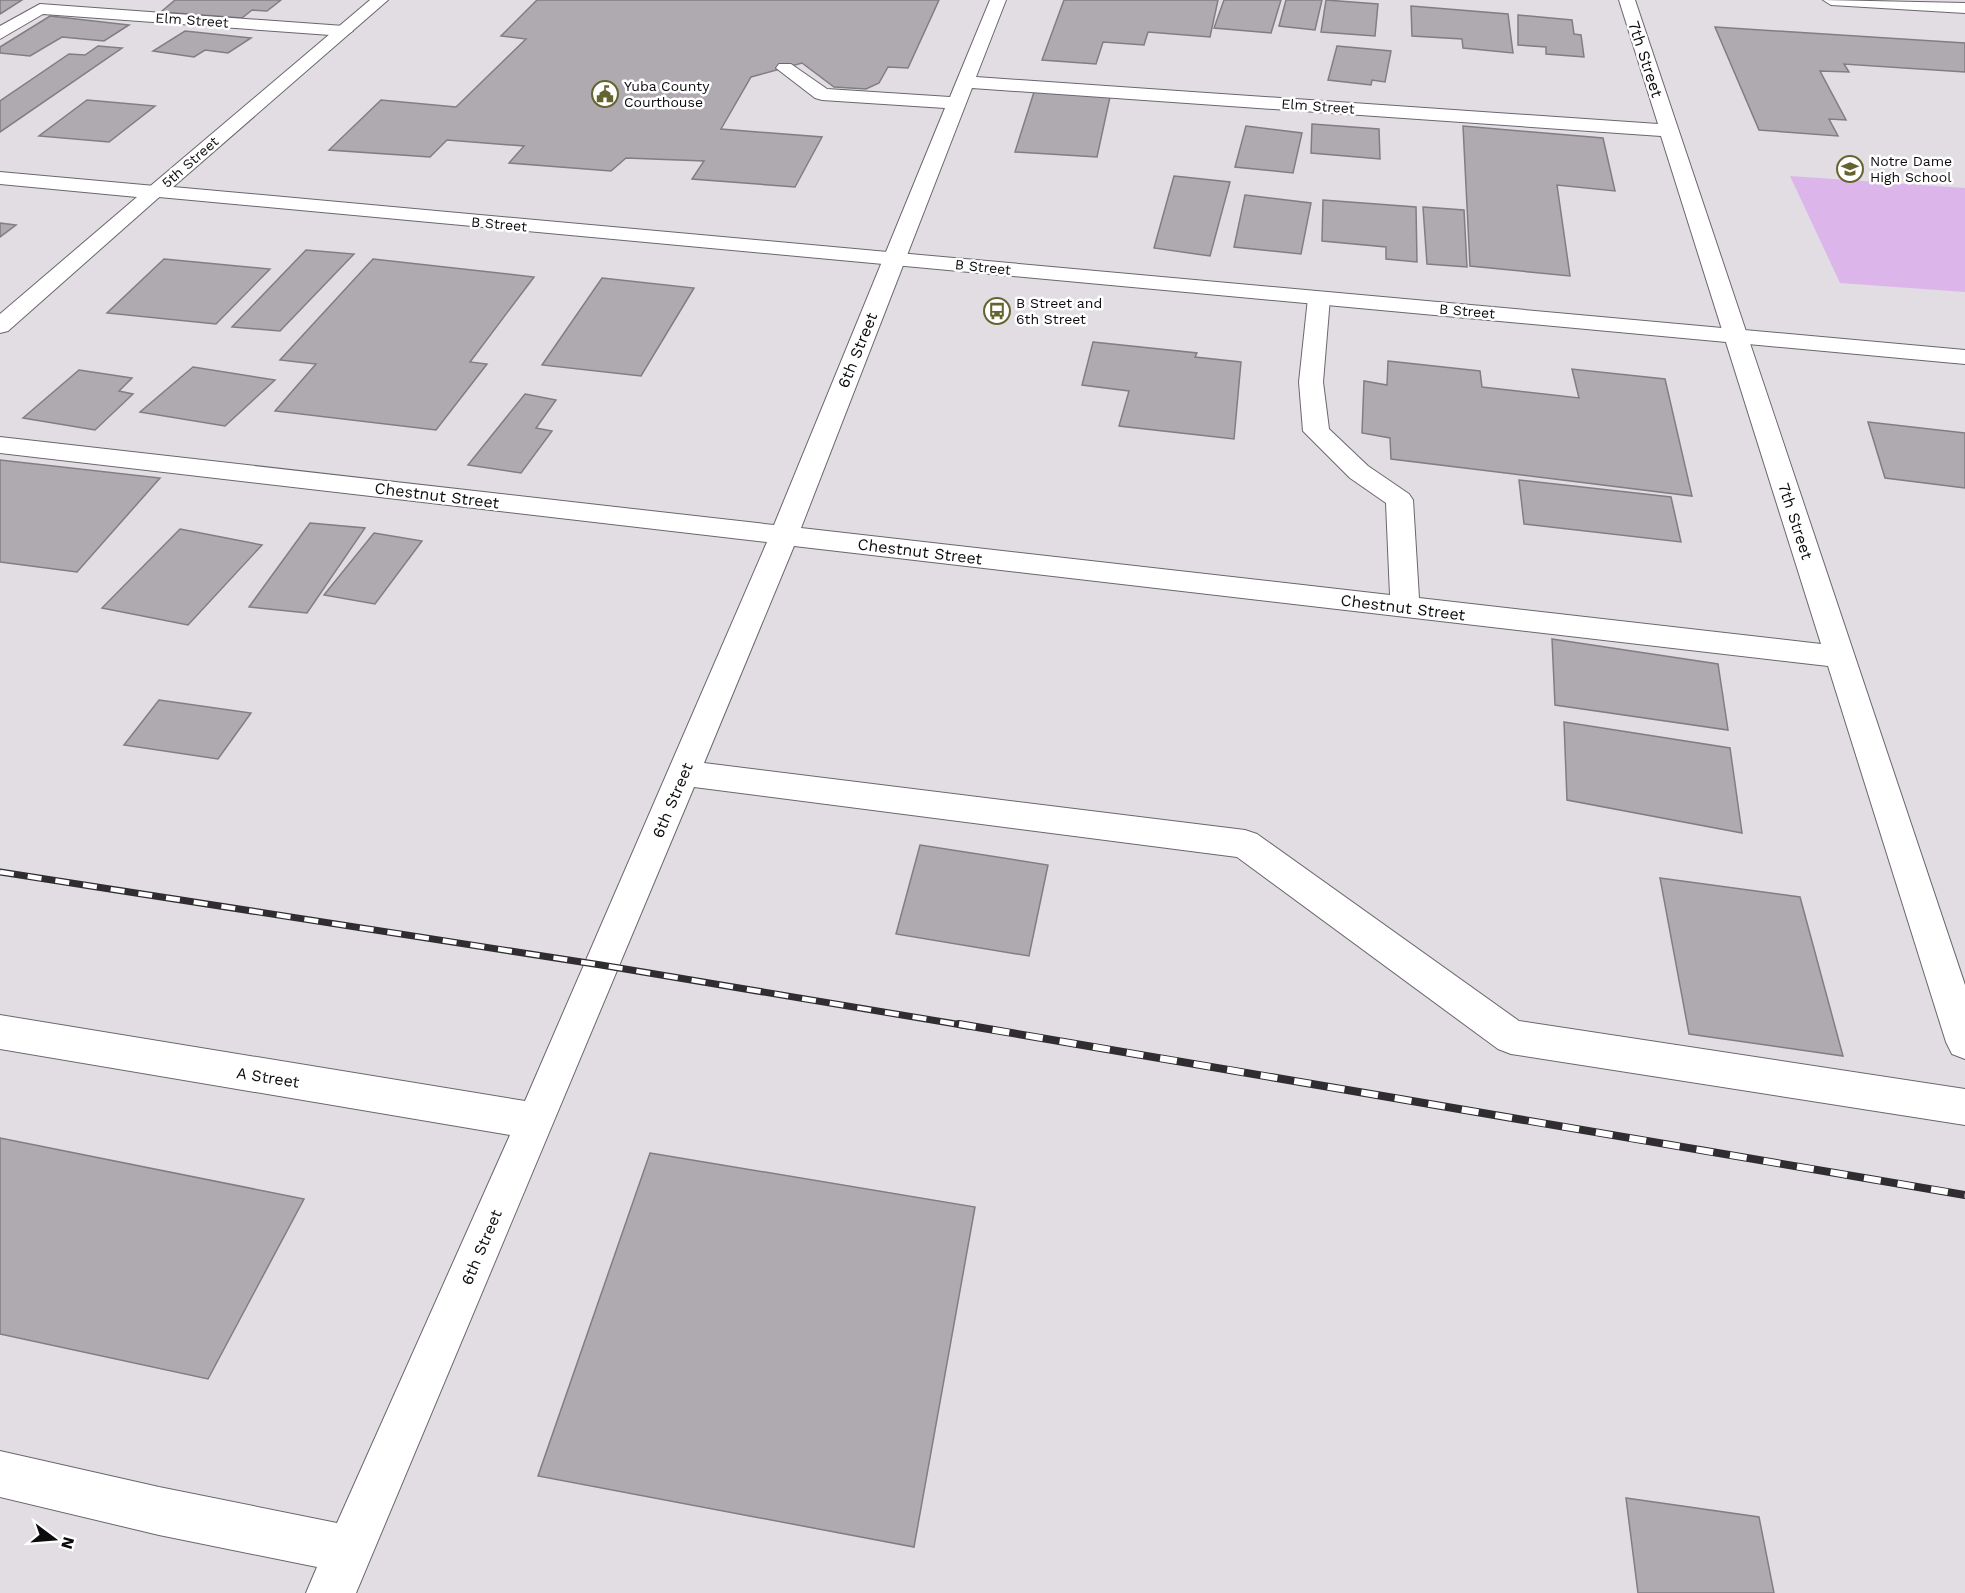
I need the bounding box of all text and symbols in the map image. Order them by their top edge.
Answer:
street label: Elm Street [155,9,229,31]
street label: 7th Street [1624,19,1667,100]
place label: Yuba County Courthouse [624,78,710,110]
public building icon: Yuba County Courthouse [590,79,620,109]
street label: Elm Street [1281,95,1355,117]
street label: 5th Street [158,133,222,191]
place label: Notre Dame High School [1870,153,1952,185]
school or university icon: Notre Dame High School [1835,154,1865,184]
street label: B Street [470,214,528,234]
street label: B Street [954,256,1012,278]
place label: B Street and 6th Street [1016,295,1102,327]
bus stop icon: B Street and 6th Street [982,296,1012,326]
street label: B Street [1438,301,1496,321]
street label: 6th Street [834,309,881,391]
street label: Chestnut Street [374,478,501,513]
street label: 7th Street [1774,481,1817,562]
street label: Chestnut Street [857,534,984,569]
street label: Chestnut Street [1340,590,1467,625]
street label: 6th Street [648,759,697,841]
street label: A Street [235,1063,301,1092]
street label: 6th Street [457,1206,506,1288]
north arrow [24,1509,84,1569]
text: N [57,1535,79,1551]

